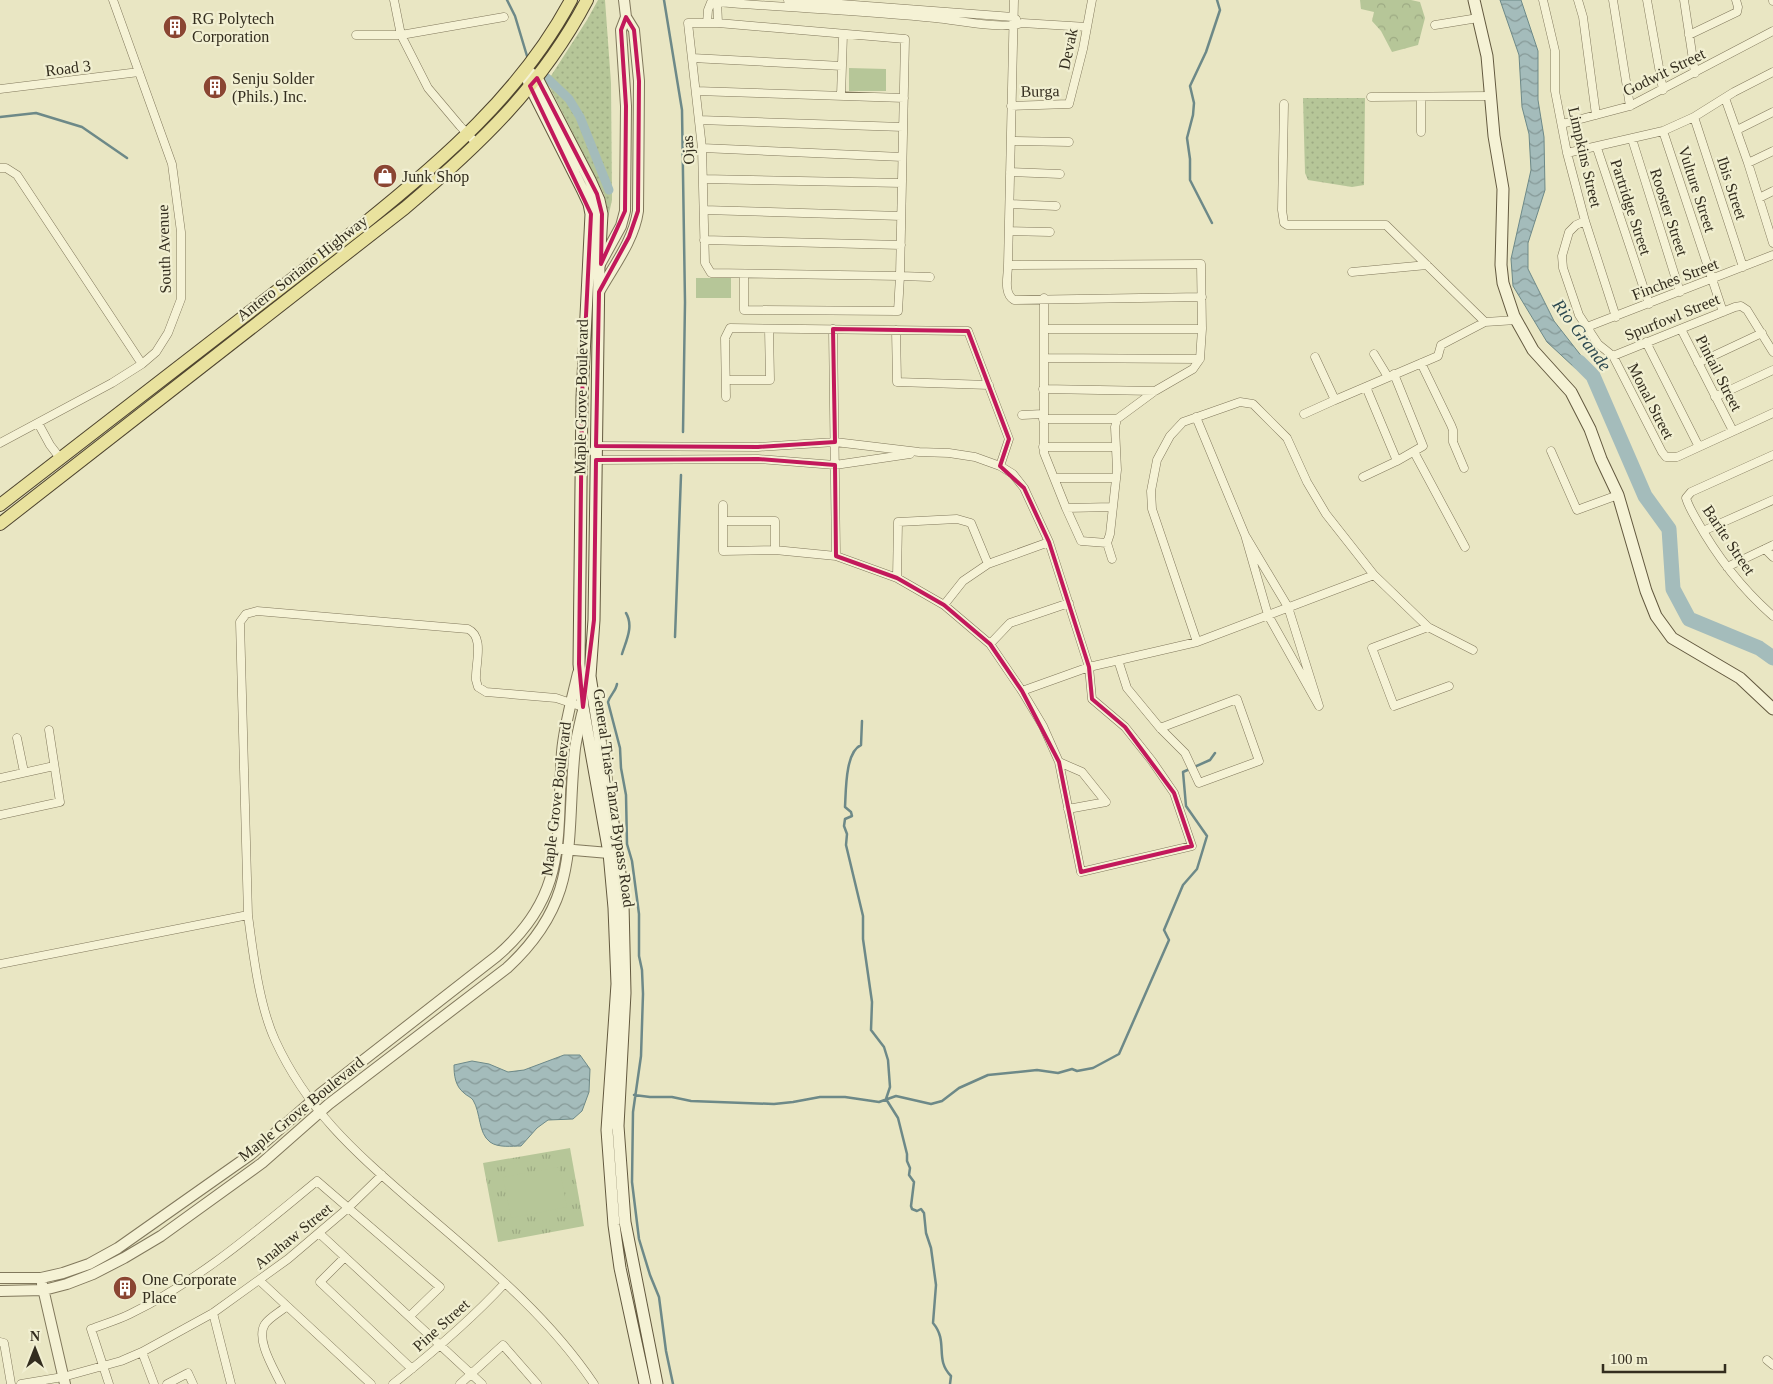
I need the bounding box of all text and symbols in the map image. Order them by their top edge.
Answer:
place label: RG Polytech Corporation [192,10,274,46]
building icon: RG Polytech Corporation [162,14,188,40]
street label: Devak [1055,27,1081,71]
street label: Godwit Street [1620,45,1708,99]
street label: Road 3 [44,57,92,79]
place label: Senju Solder (Phils.) Inc. [232,70,315,106]
building icon: Senju Solder (Phils.) Inc. [202,74,228,100]
street label: Burga [1020,82,1060,101]
street label: Limpkins Street [1564,105,1605,210]
street label: Ojas [678,135,698,165]
street label: Vulture Street [1675,144,1719,235]
street label: Ibis Street [1714,154,1750,222]
street label: Partridge Street [1607,157,1655,258]
shop icon: Junk Shop [372,163,398,189]
street label: Rooster Street [1647,166,1691,258]
place label: Junk Shop [402,168,469,186]
street label: South Avenue [154,204,174,294]
street label: Antero Soriano Highway [233,212,371,325]
street label: Finches Street [1629,255,1721,303]
street label: Spurfowl Street [1622,290,1723,345]
water label: Rio Grande [1548,294,1615,375]
street label: Maple Grove Boulevard [571,319,592,475]
street label: Pintail Street [1693,332,1746,414]
street label: Monal Street [1625,360,1678,442]
street label: Barite Street [1699,502,1759,579]
street label: General Trias–Tanza Bypass Road [589,688,638,909]
street label: Maple Grove Boulevard [538,721,575,877]
street label: Maple Grove Boulevard [235,1053,367,1165]
street label: Anahaw Street [251,1199,336,1272]
place label: One Corporate Place [142,1271,237,1306]
building icon: One Corporate Place [112,1275,138,1301]
street label: Pine Street [409,1295,473,1355]
north arrow [10,1324,60,1374]
text: N [30,1329,40,1344]
scale bar [1603,1342,1726,1374]
text: 100 m [1610,1351,1648,1367]

